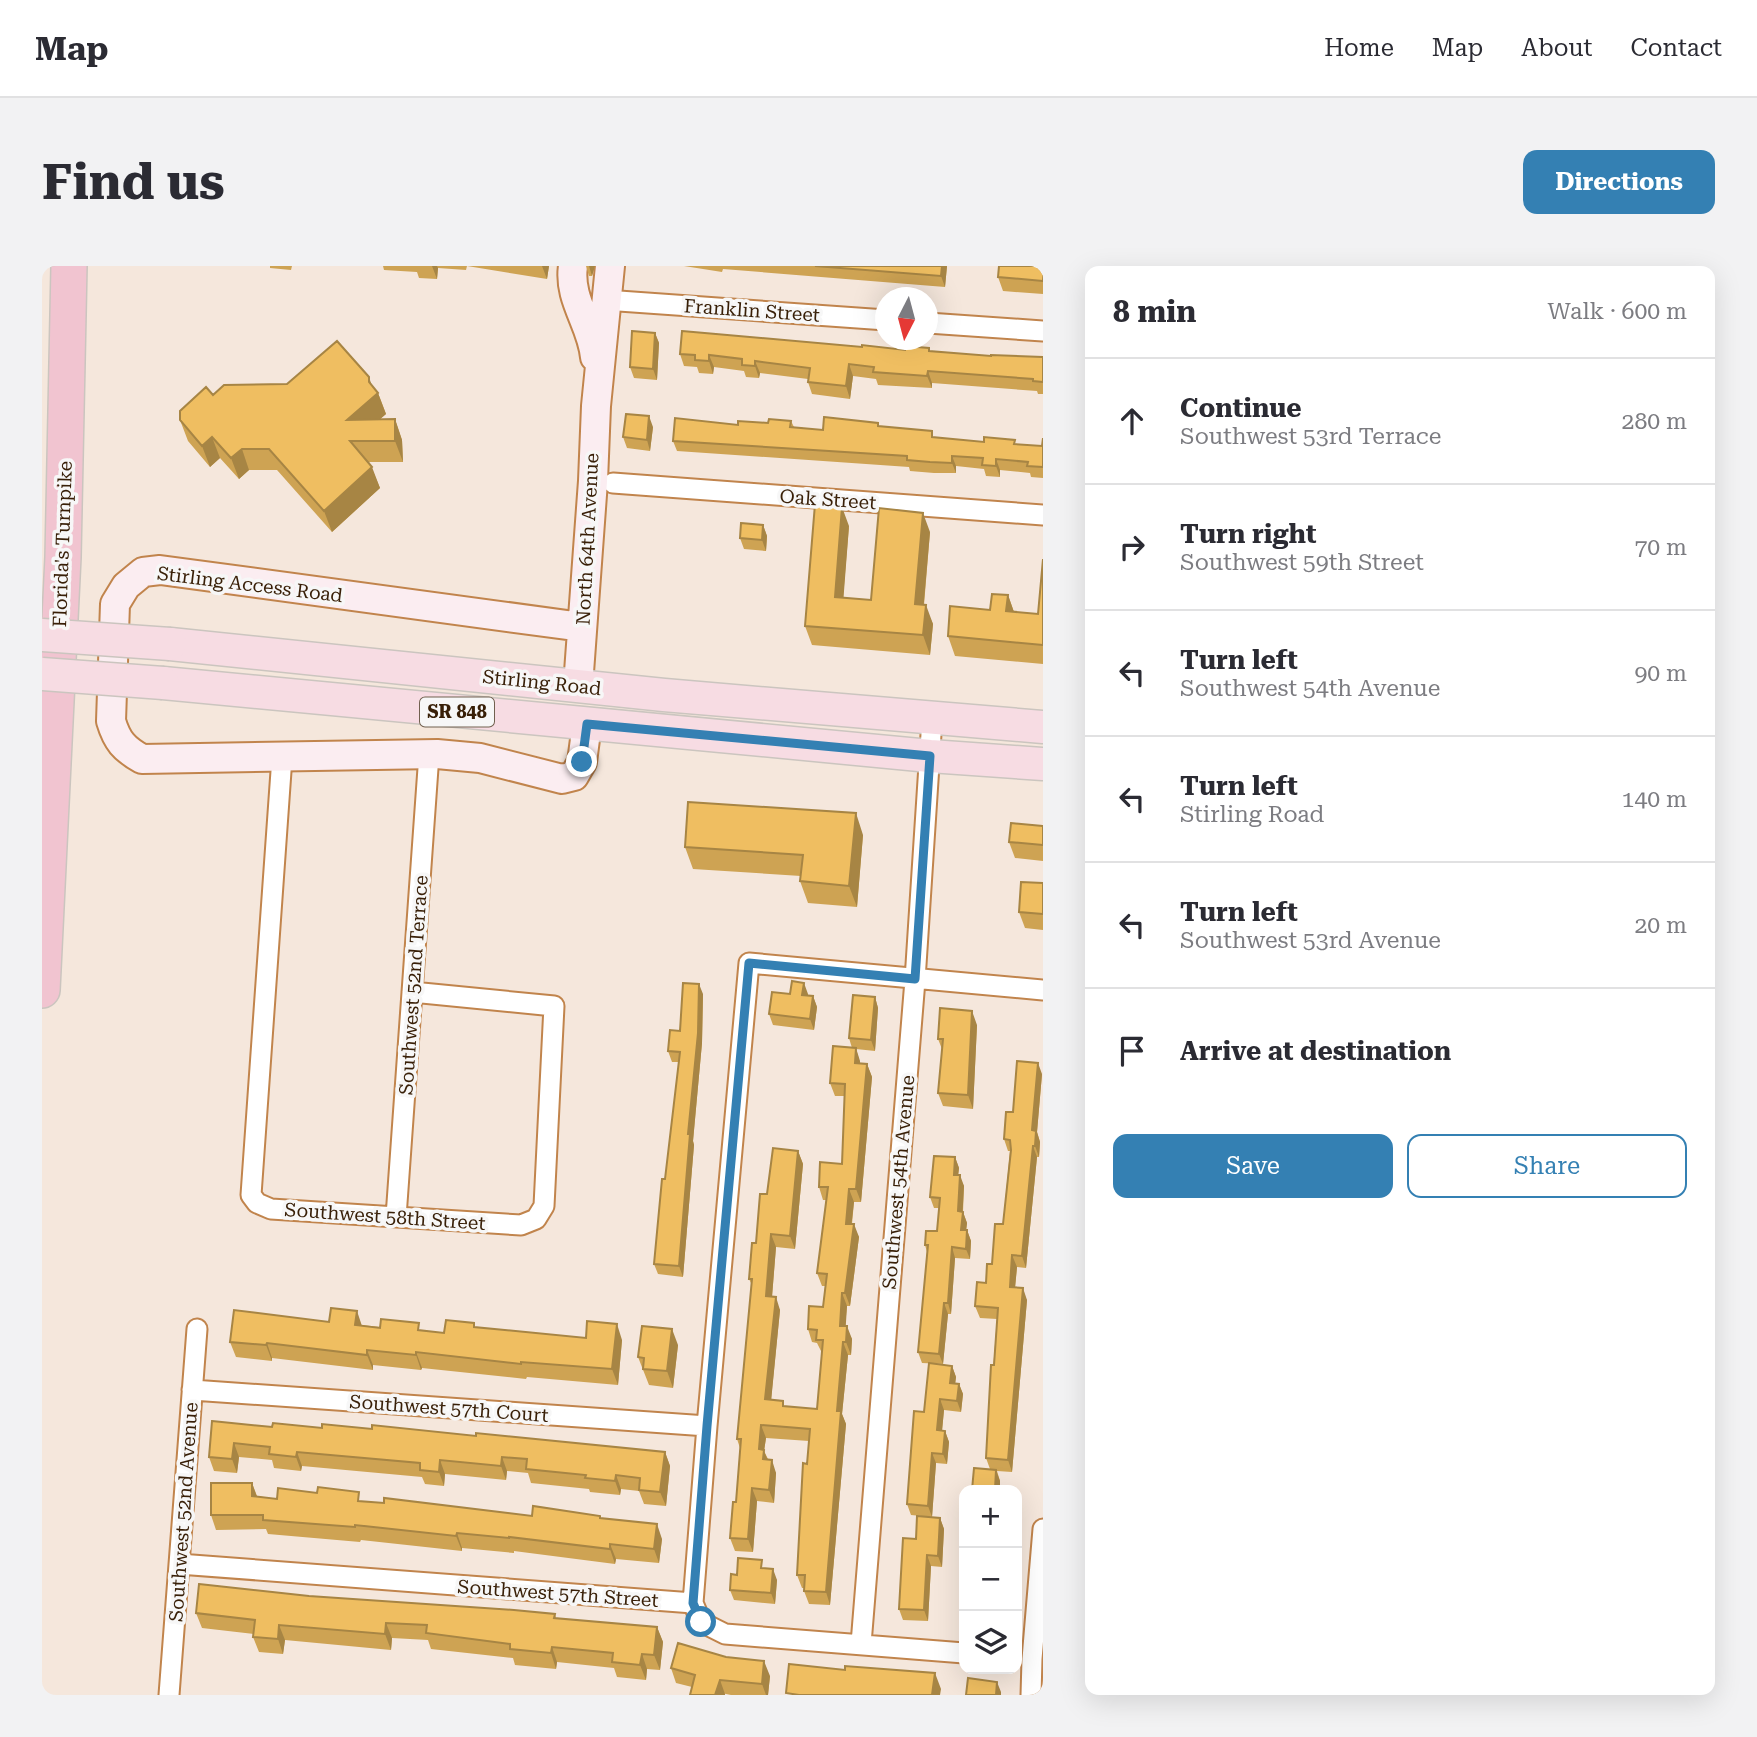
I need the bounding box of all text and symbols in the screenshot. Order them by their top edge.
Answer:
text: Map [35,29,109,68]
text: Home [1324,34,1394,62]
text: Map [1432,34,1483,62]
text: About [1521,34,1592,62]
text: Contact [1630,34,1722,62]
button: Directions [1523,150,1715,214]
text: Find us [42,154,225,211]
north arrow [875,287,938,350]
street label: Franklin Street [683,294,821,327]
text: 8 min [1113,294,1196,329]
text: Walk · 600 m [1548,298,1687,325]
text: Continue [1180,393,1302,423]
icon: ahead [1113,402,1151,440]
text: 280 m [1622,408,1687,435]
text: Southwest 53rd Terrace [1180,423,1441,450]
street label: North 64th Avenue [572,452,603,626]
street label: Florida's Turnpike [48,460,77,628]
street label: Oak Street [779,485,877,514]
text: Turn right [1180,519,1316,549]
icon: right [1113,528,1151,566]
text: 70 m [1634,534,1687,561]
text: Southwest 59th Street [1180,549,1424,576]
street label: Stirling Access Road [156,562,344,607]
text: Turn left [1180,645,1298,675]
icon: left [1113,654,1151,692]
text: 90 m [1634,660,1687,687]
street label: Stirling Road [481,665,602,700]
text: Southwest 54th Avenue [1180,675,1440,702]
road number: SR 848 [420,698,494,727]
route end [566,746,597,777]
text: Turn left [1180,771,1298,801]
icon: left [1113,780,1151,818]
text: 140 m [1622,786,1687,813]
text: Stirling Road [1180,801,1324,828]
street label: Southwest 52nd Terrace [394,874,433,1096]
text: Turn left [1180,897,1298,927]
icon: left [1113,906,1151,944]
text: 20 m [1634,912,1687,939]
text: Southwest 53rd Avenue [1180,927,1441,954]
icon: arrive [1113,1032,1151,1070]
text: Arrive at destination [1180,1036,1451,1066]
street label: Southwest 54th Avenue [878,1074,919,1290]
button: Save [1113,1134,1393,1198]
button: Share [1407,1134,1687,1198]
street label: Southwest 58th Street [284,1198,486,1235]
street label: Southwest 57th Court [349,1390,549,1427]
street label: Southwest 52nd Avenue [164,1401,203,1623]
map controls [959,1485,1022,1674]
button: + [959,1485,1022,1548]
button: − [959,1548,1022,1611]
street label: Southwest 57th Street [457,1575,659,1612]
route start [685,1606,716,1637]
button: layers [959,1611,1022,1674]

